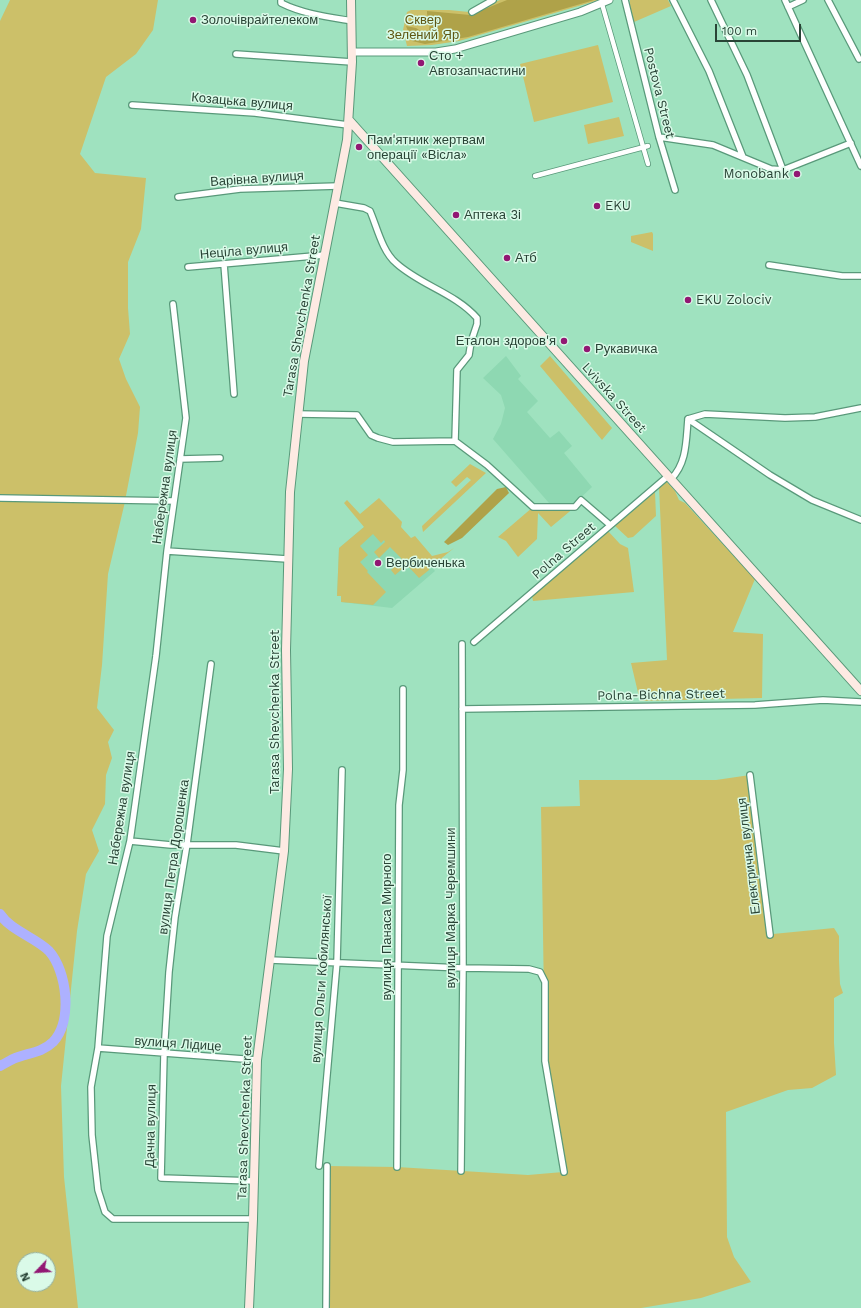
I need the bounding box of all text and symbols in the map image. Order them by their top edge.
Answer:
place label: Золочіврайтелеком [201,12,318,28]
park label: Сквер Зелений Яр [387,12,459,43]
marker: Золочіврайтелеком [188,15,198,25]
scale bar [717,16,803,42]
text: 100 m [722,24,757,38]
street label: Postova Street [640,46,678,140]
place label: Сто + Автозапчастини [429,48,526,79]
marker: Сто + Автозапчастини [416,58,426,68]
street label: Козацька вулиця [191,90,293,114]
place label: Пам'ятник жертвам операції «Вісла» [367,132,485,163]
marker: Пам'ятник жертвам операції «Вісла» [354,142,364,152]
place label: Monobank [723,166,789,182]
street label: Варівна вулиця [210,168,304,190]
marker: Monobank [792,169,802,179]
place label: EKU [605,198,631,214]
marker: EKU [592,201,602,211]
place label: Аптека 3і [464,207,521,223]
marker: Аптека 3і [451,210,461,220]
street label: Tarasa Shevchenka Street [280,234,324,398]
street label: Неціла вулиця [199,239,289,263]
place label: Атб [515,250,537,266]
marker: Атб [502,253,512,263]
place label: EKU Zolociv [696,292,771,308]
marker: EKU Zolociv [683,295,693,305]
place label: Еталон здоров'я [456,333,556,349]
marker: Еталон здоров'я [559,336,569,346]
place label: Рукавичка [595,341,658,357]
marker: Рукавичка [582,344,592,354]
street label: Lvivska Street [579,360,649,436]
street label: Набережна вулиця [149,429,181,545]
street label: Polna Street [529,519,599,583]
place label: Вербиченька [386,555,465,571]
marker: Вербиченька [373,558,383,568]
street label: Tarasa Shevchenka Street [267,630,283,794]
street label: Polna-Bichna Street [597,686,725,704]
street label: Набережна вулиця [105,750,139,866]
street label: вулиця Петра Дорошенка [155,779,193,935]
street label: Електрична вулиця [734,797,764,915]
street label: вулиця Марка Черемшини [443,827,459,989]
street label: вулиця Панаса Мирного [379,853,395,1001]
street label: вулиця Ольги Кобилянської [308,894,336,1064]
street label: вулиця Лідице [134,1033,222,1055]
street label: Tarasa Shevchenka Street [234,1036,256,1200]
street label: Дачна вулиця [142,1084,160,1168]
north arrow [16,1252,56,1292]
text: N [18,1270,33,1283]

